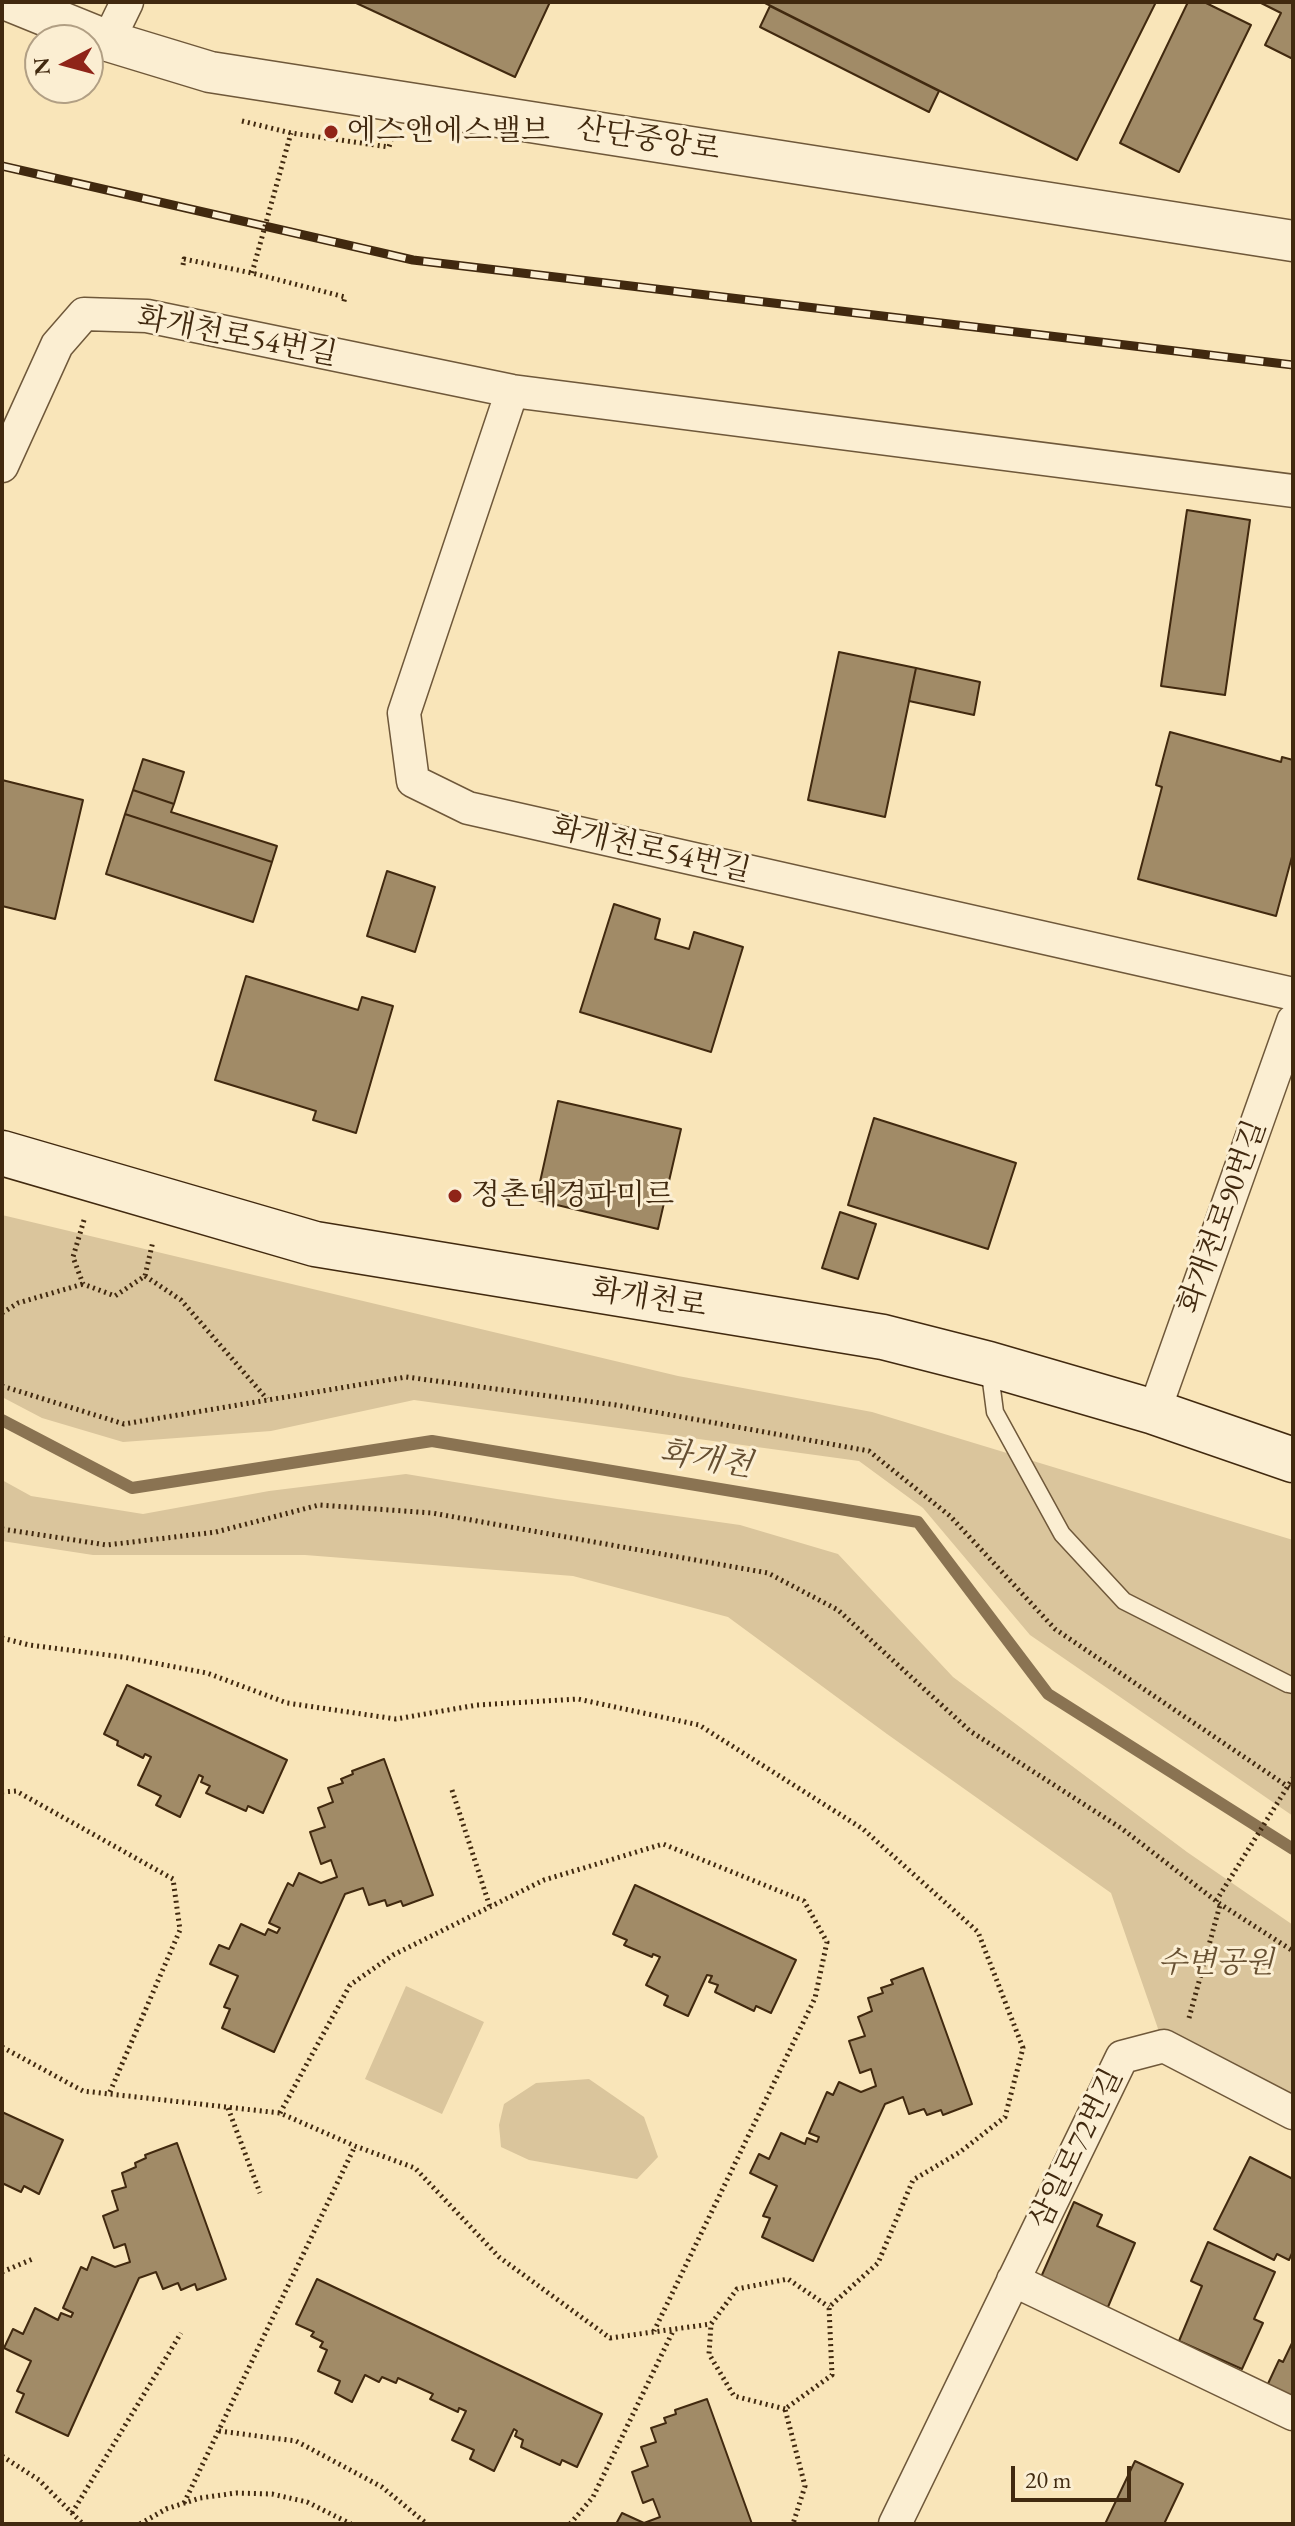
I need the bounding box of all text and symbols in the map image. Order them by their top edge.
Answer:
north arrow [24,24,104,104]
text: N [26,56,57,77]
street label: 산단중앙로 [574,111,722,169]
place label: 에스앤에스밸브 [347,114,550,150]
marker: 에스앤에스밸브 [322,123,340,141]
street label: 화개천로54번길 [134,300,340,374]
street label: 화개천로54번길 [548,810,754,890]
street label: 화개천로90번길 [1171,1116,1275,1318]
place label: 정촌대경파미르 [471,1178,674,1214]
marker: 정촌대경파미르 [446,1187,464,1205]
street label: 화개천로 [589,1272,709,1326]
water label: 화개천 [657,1434,755,1486]
park label: 수변공원 [1158,1946,1274,1982]
street label: 삼일로72번길 [1023,2063,1131,2235]
scale bar [1015,2450,1135,2500]
text: 20 m [1025,2464,1072,2495]

